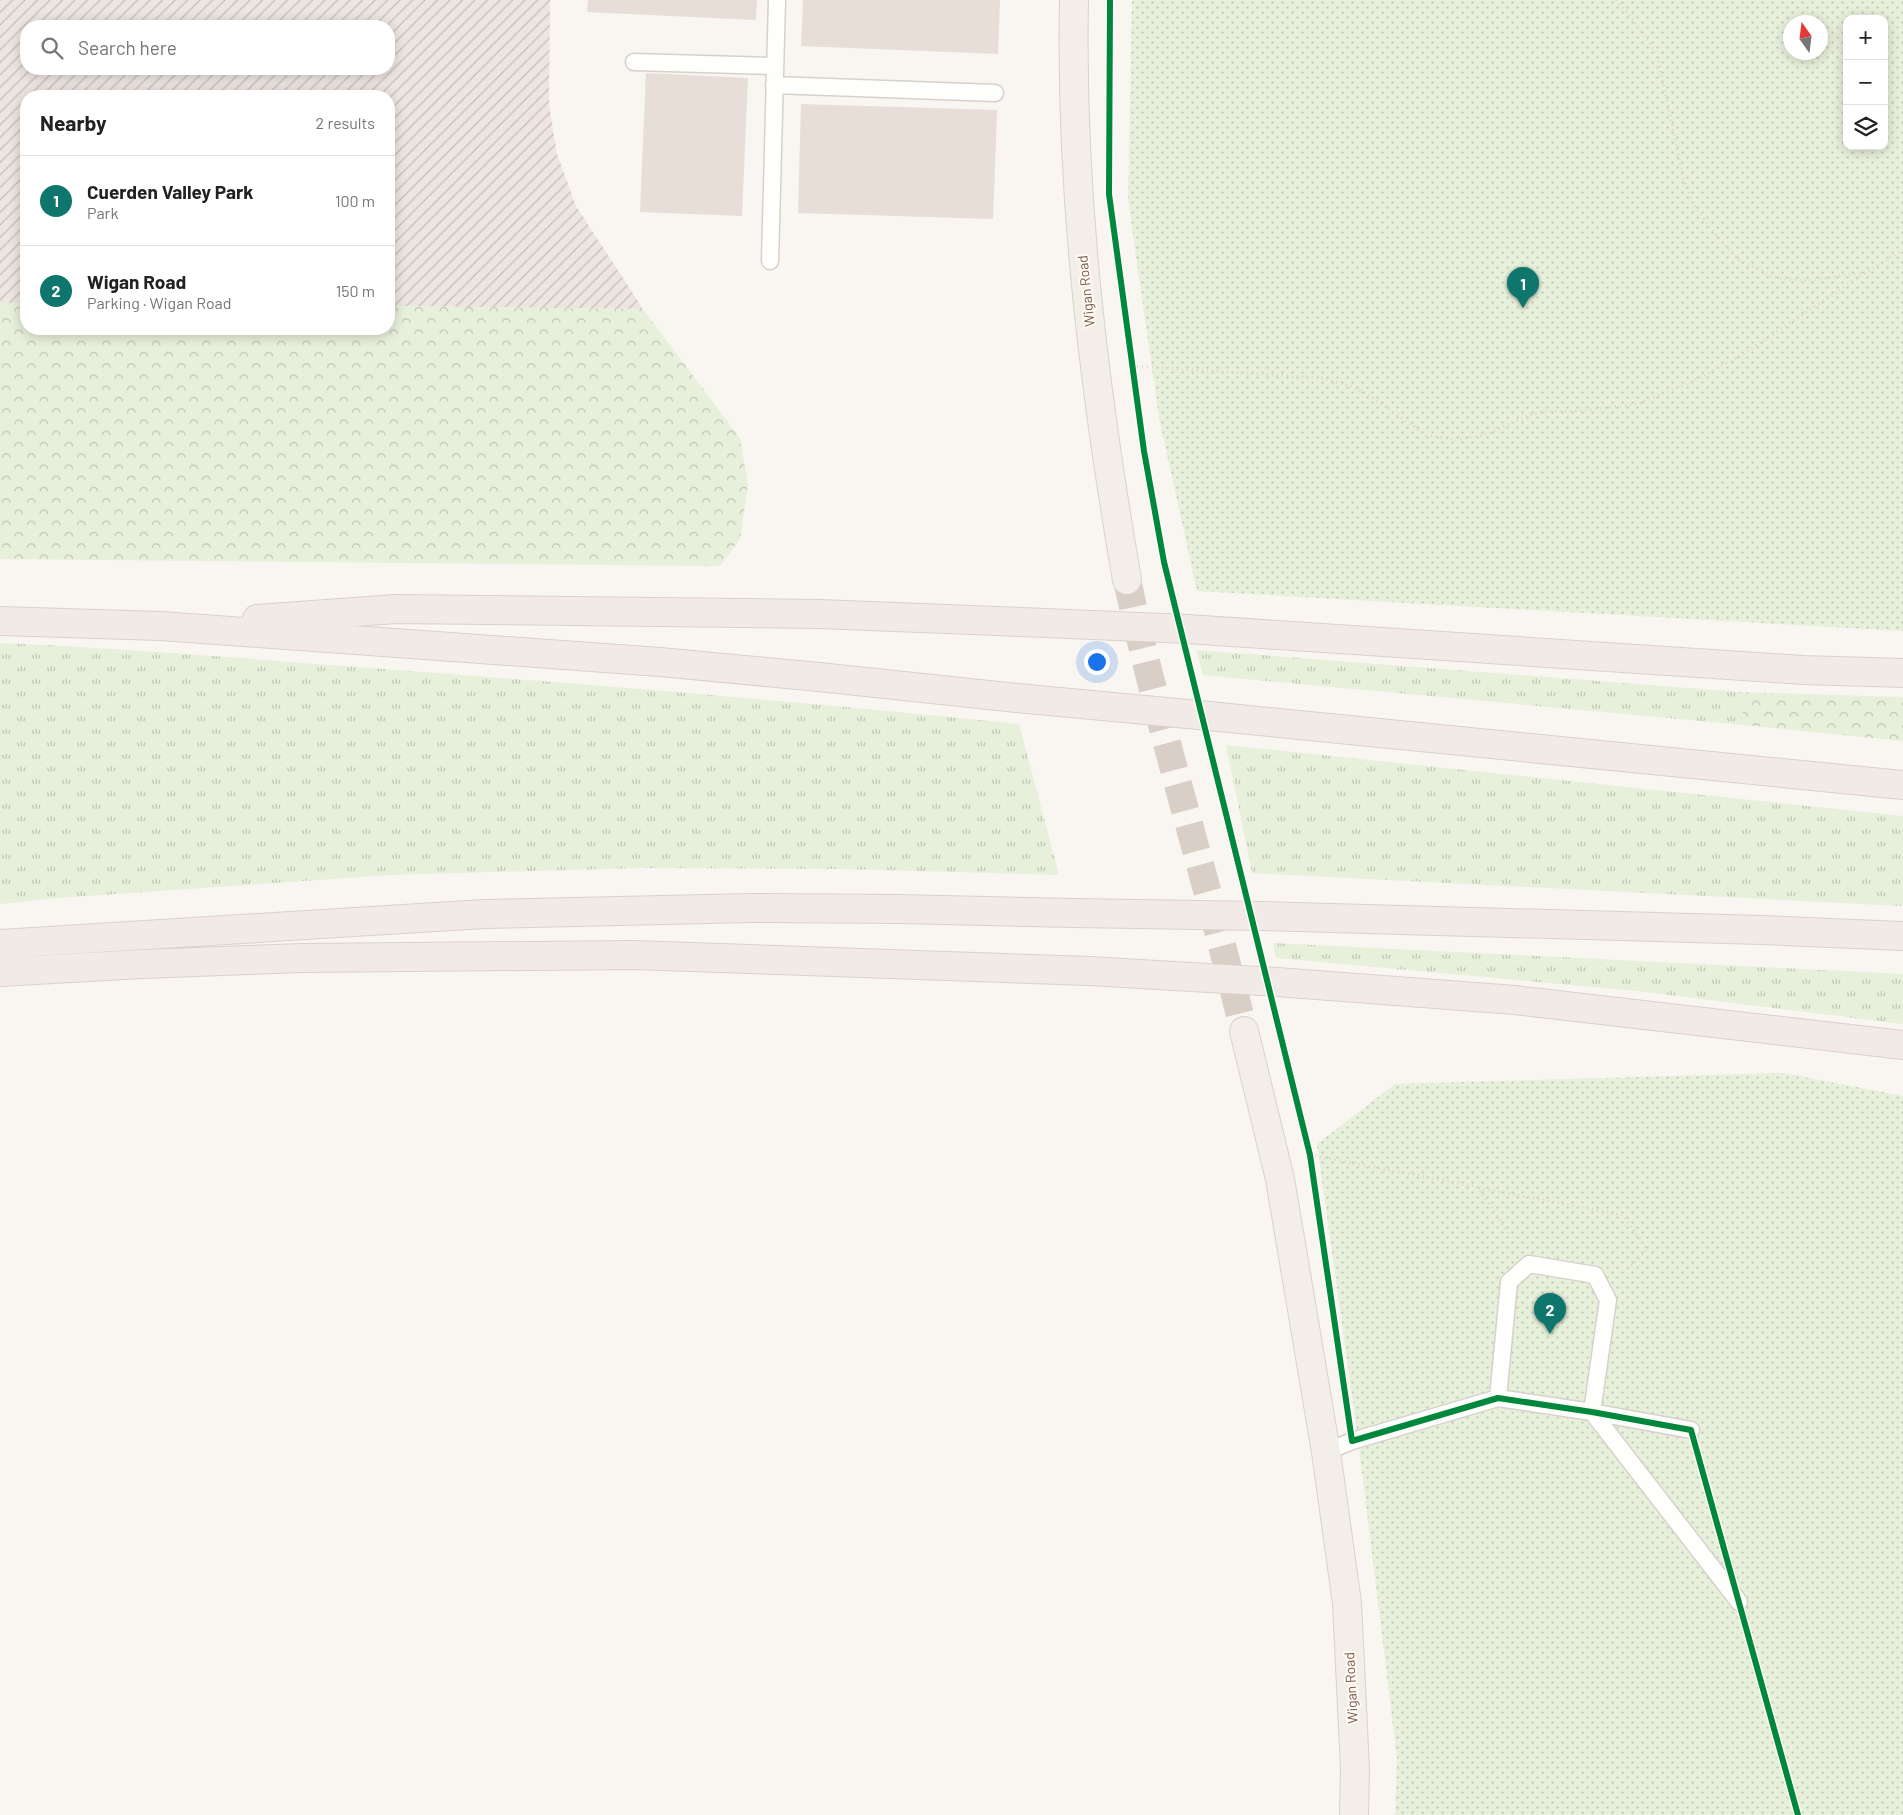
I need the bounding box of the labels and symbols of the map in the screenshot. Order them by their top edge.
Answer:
north arrow [1783,15,1828,60]
street label: Wigan Road [1073,254,1098,328]
pin: 1 [1507,267,1539,308]
your location [1084,649,1110,675]
pin: 2 [1534,1293,1566,1334]
street label: Wigan Road [1340,1652,1361,1724]

